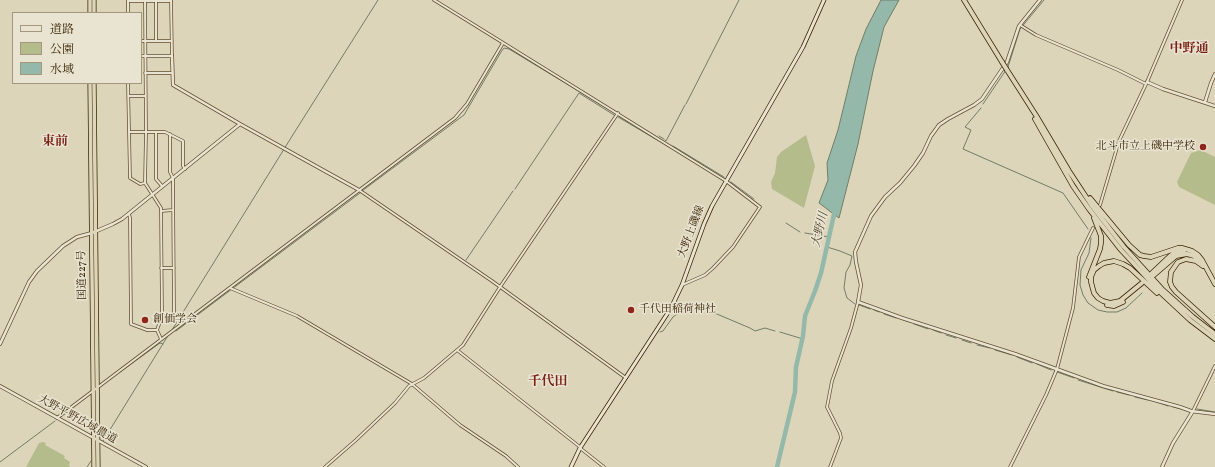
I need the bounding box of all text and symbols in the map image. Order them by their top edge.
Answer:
legend [12,12,142,84]
text: 道路 [50,22,74,38]
text: 公園 [50,42,74,58]
district label: 中野通 [1170,42,1208,58]
text: 水域 [50,62,74,78]
district label: 東前 [42,135,68,151]
place label: 北斗市立上磯中学校 [1096,140,1195,154]
marker: 北斗市立上磯中学校 [1198,142,1208,152]
street label: 大野上磯線 [676,204,708,260]
water label: 大野川 [810,211,832,249]
street label: 国道227号 [76,250,90,300]
place label: 千代田稲荷神社 [639,303,716,317]
marker: 千代田稲荷神社 [626,305,636,315]
place label: 創価学会 [153,313,197,327]
marker: 創価学会 [140,315,150,325]
district label: 千代田 [529,375,567,391]
street label: 大野平野広域農道 [35,393,119,447]

